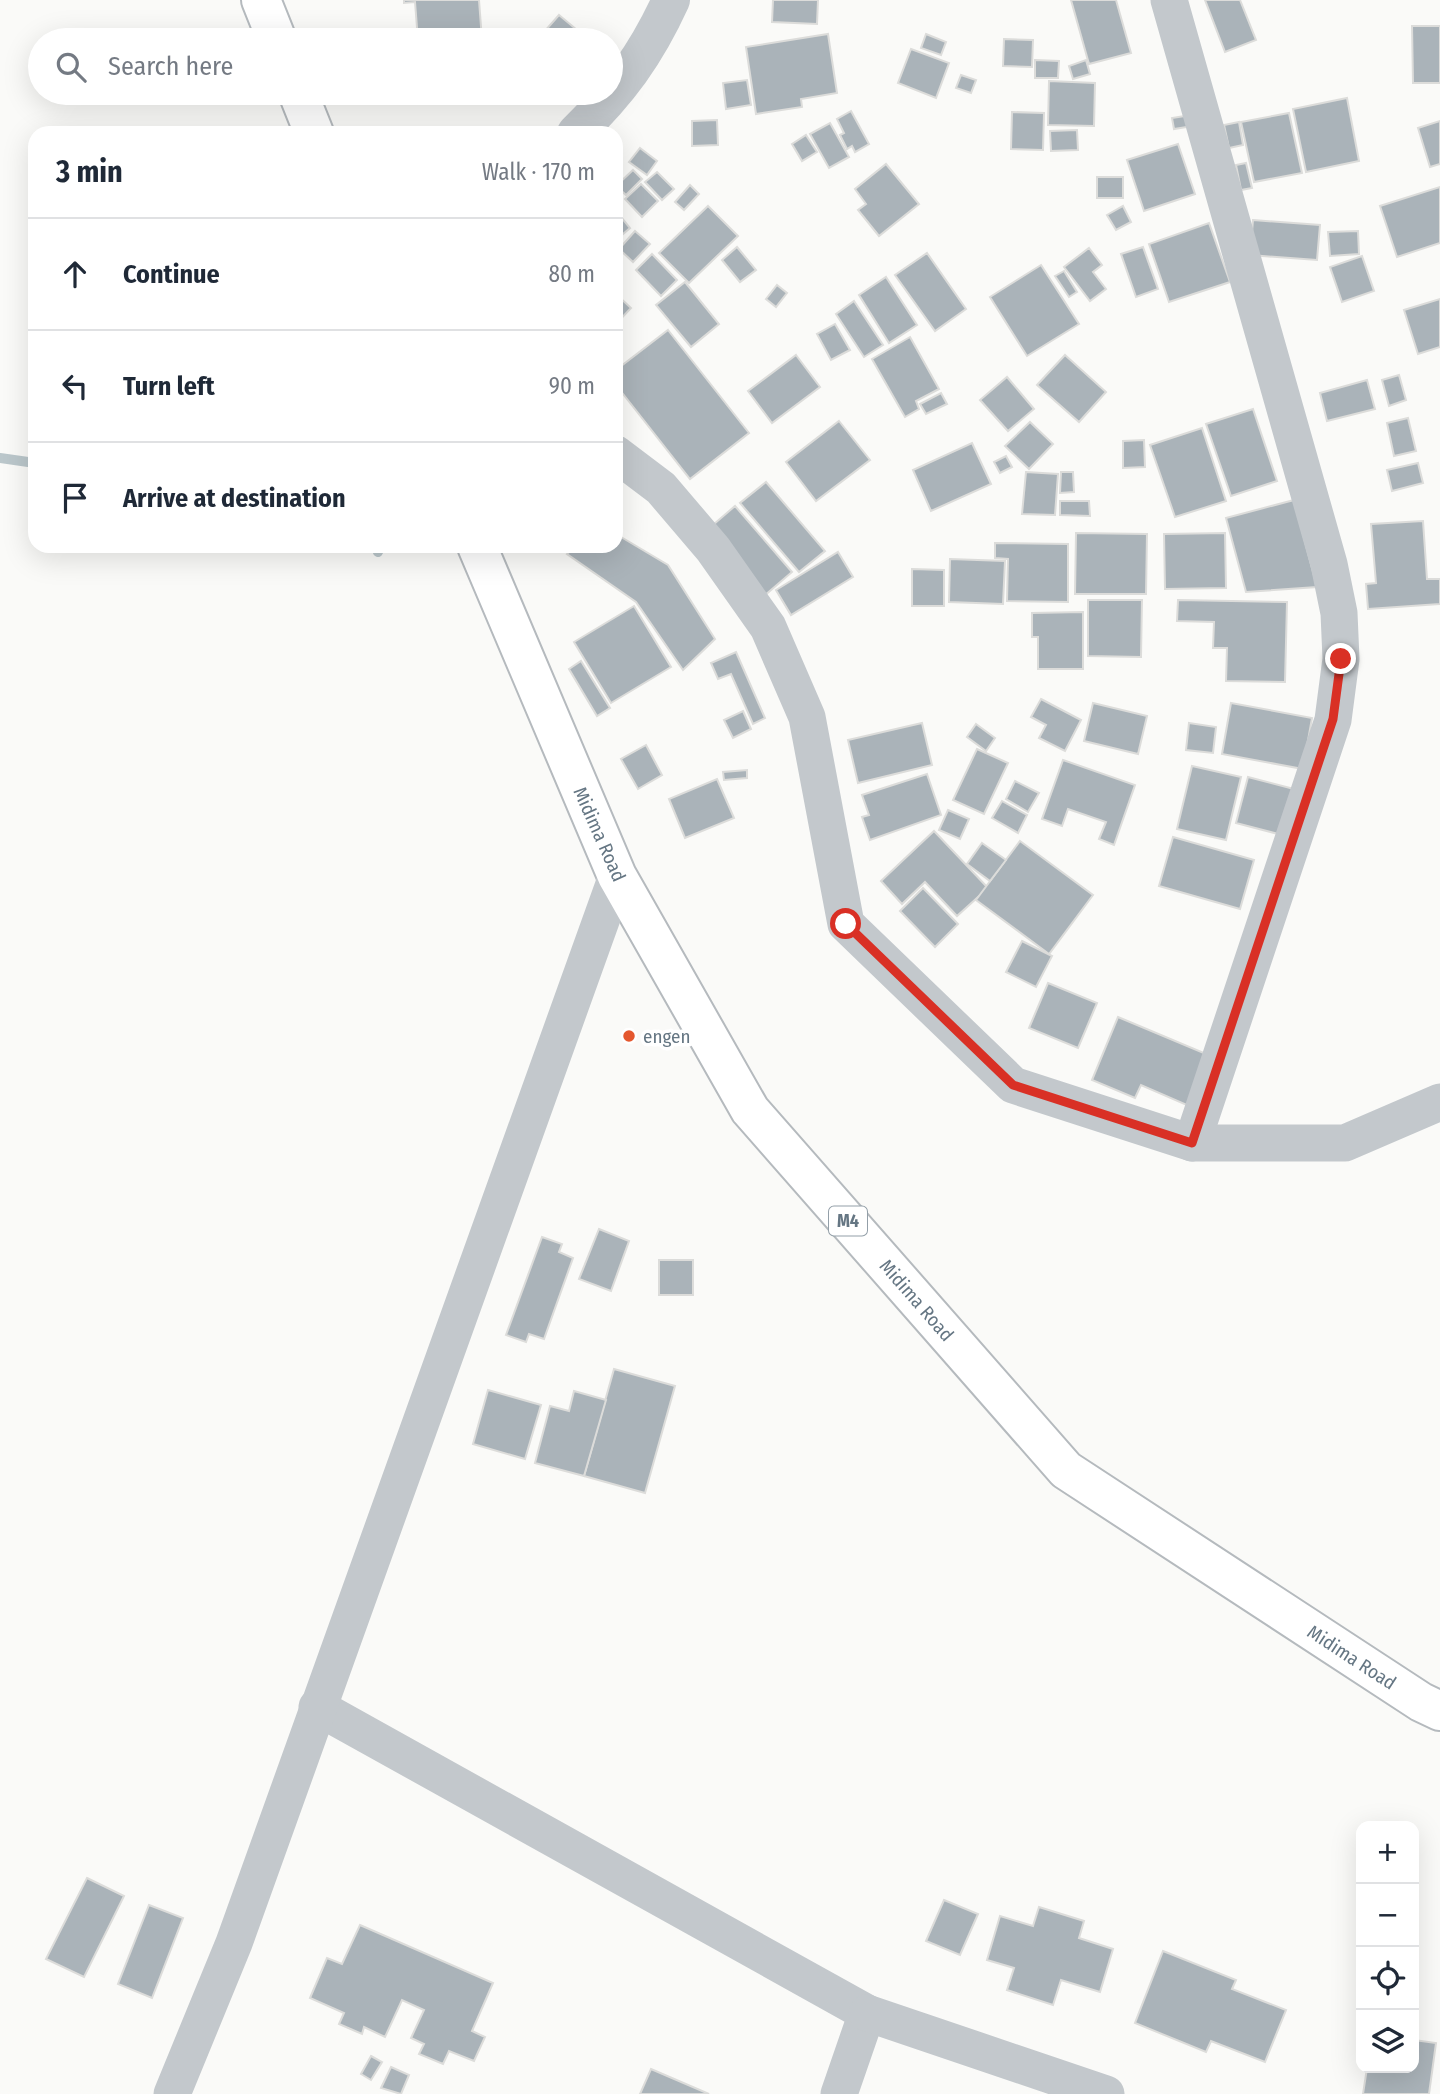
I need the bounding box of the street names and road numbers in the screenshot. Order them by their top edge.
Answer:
street label: Midima Road [568,783,631,885]
road number: M4 [829,1206,867,1236]
street label: Midima Road [875,1255,958,1346]
street label: Midima Road [1303,1620,1400,1695]

